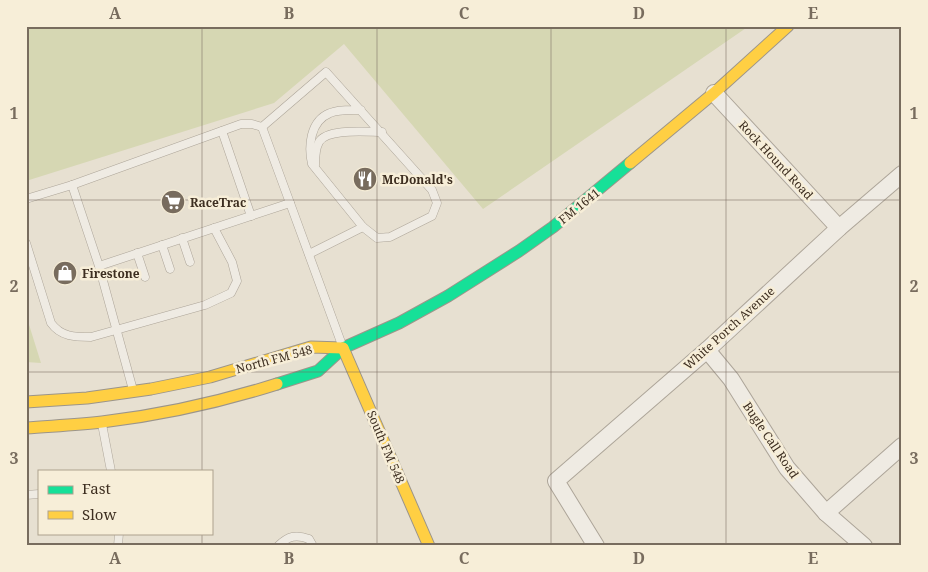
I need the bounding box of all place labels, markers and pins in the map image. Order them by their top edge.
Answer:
restaurant icon: McDonald's [352,166,378,192]
place label: McDonald's [382,171,453,188]
supermarket icon: RaceTrac [160,189,186,215]
place label: RaceTrac [190,194,246,211]
shop icon: Firestone [52,260,78,286]
place label: Firestone [82,265,140,282]

